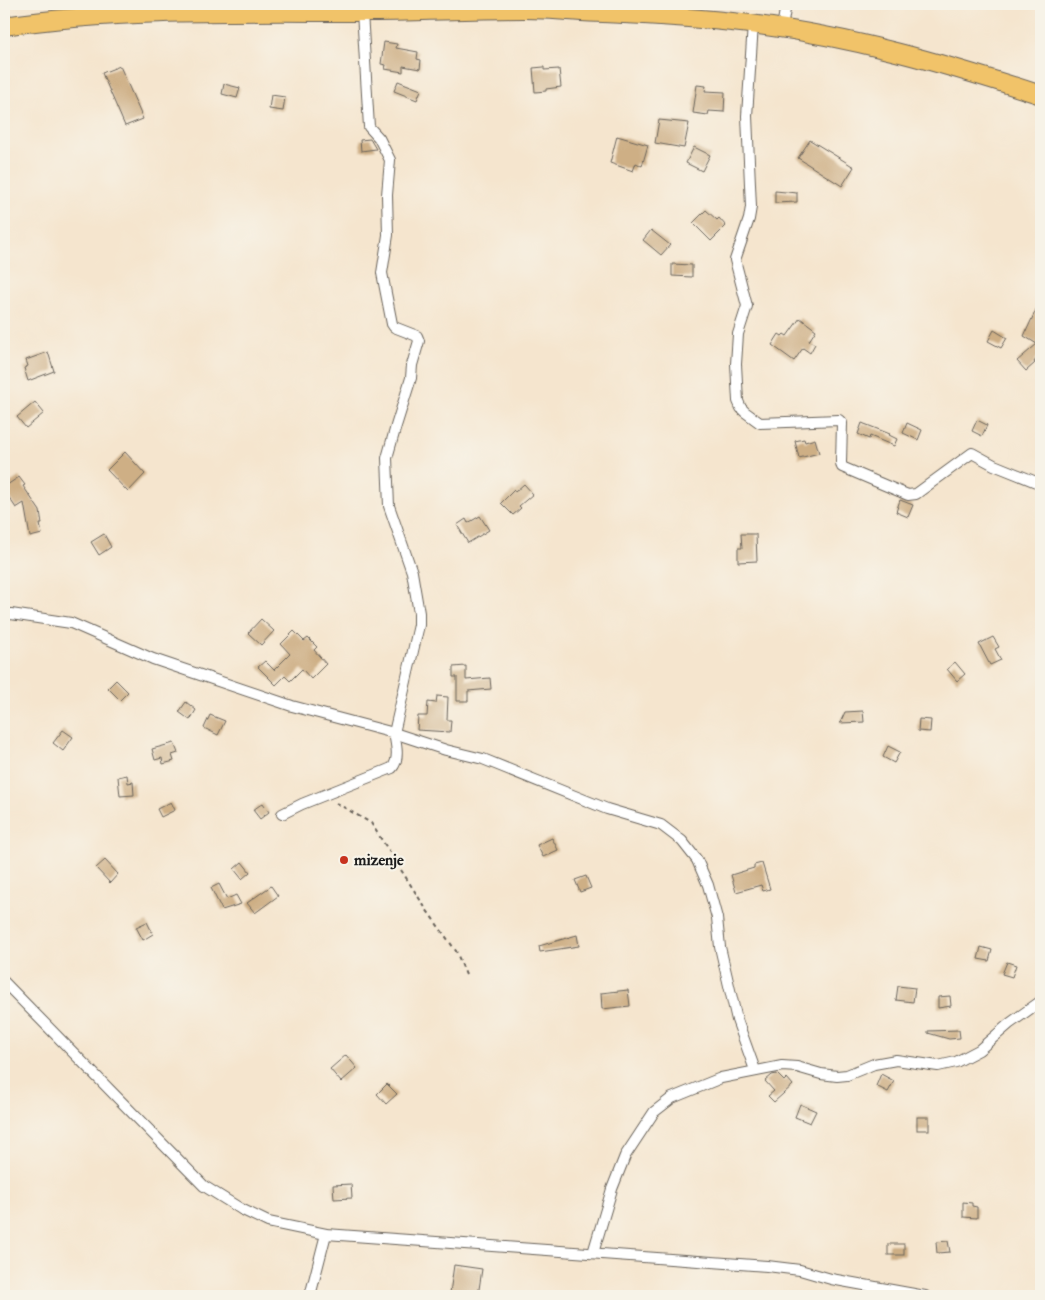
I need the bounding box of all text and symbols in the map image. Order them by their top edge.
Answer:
place label: mizenje [354,850,404,870]
marker: mizenje [338,854,350,866]

